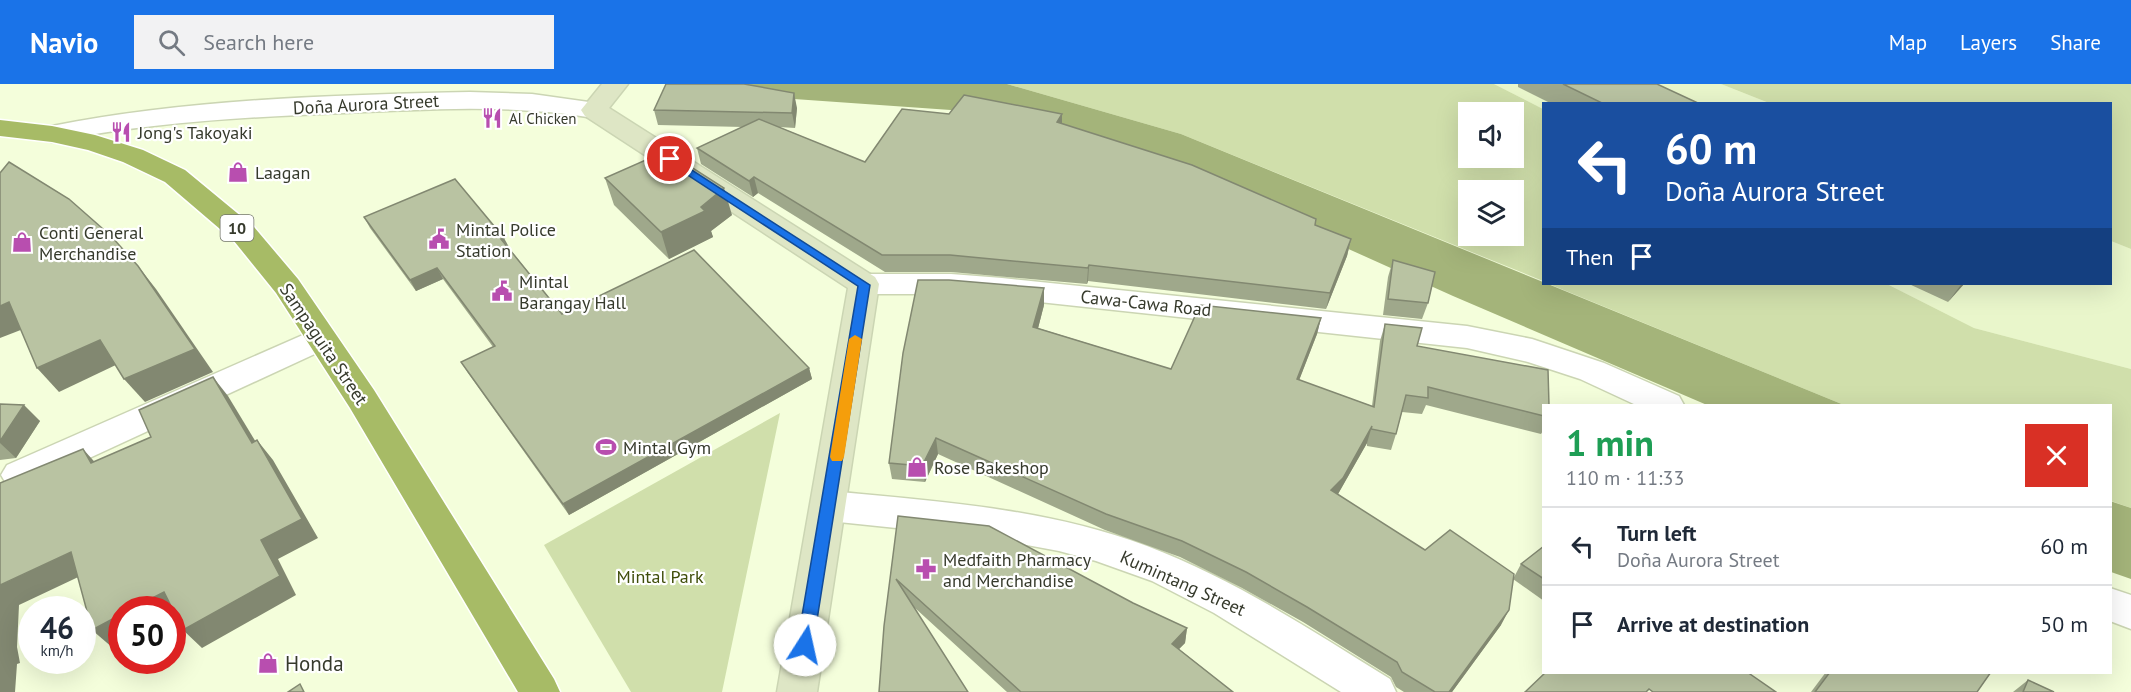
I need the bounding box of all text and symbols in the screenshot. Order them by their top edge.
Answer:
search box [134,15,554,69]
text: Navio [30,24,98,61]
icon: search [155,26,188,59]
text: Search here [203,28,314,56]
text: Map [1889,29,1927,56]
text: Layers [1960,29,2017,56]
text: Share [2050,29,2101,56]
street label: Doña Aurora Street [292,89,440,119]
map controls [1458,102,1524,246]
button: sound [1458,102,1524,168]
restaurant icon: Al Chicken [480,106,504,130]
place label: Al Chicken [509,109,577,128]
restaurant icon: Jong's Takoyaki [109,120,133,144]
place label: Jong's Takoyaki [137,121,253,144]
text: 60 m [1665,121,1757,176]
icon: left [1566,126,1644,204]
pin [644,133,695,184]
icon: arrive [653,142,686,175]
shop icon: Laagan [226,160,250,184]
place label: Laagan [255,161,310,184]
text: Doña Aurora Street [1665,174,1884,208]
button: layers [1458,180,1524,246]
road number: 10 [220,215,254,241]
place label: Mintal Police Station [456,218,556,262]
place label: Conti General Merchandise [39,221,144,265]
public building icon: Mintal Police Station [427,227,451,251]
shop icon: Conti General Merchandise [10,230,34,254]
icon: arrive [1625,240,1658,273]
text: Then [1566,243,1613,271]
place label: Mintal Barangay Hall [519,270,627,314]
street label: Sampaguita Street [275,279,373,409]
public building icon: Mintal Barangay Hall [490,279,514,303]
street label: Cawa-Cawa Road [1079,285,1213,321]
text: 1 min [1566,419,1654,466]
button: close [2025,424,2088,487]
sports icon: Mintal Gym [594,435,618,459]
place label: Mintal Gym [623,436,711,459]
shop icon: Rose Bakeshop [905,455,929,479]
place label: Rose Bakeshop [934,456,1049,479]
text: 110 m · 11:33 [1566,465,1684,491]
text: Turn left [1617,519,1697,547]
icon: left [1566,530,1599,563]
text: 60 m [2040,532,2088,560]
street label: Kumintang Street [1117,545,1249,621]
text: Doña Aurora Street [1617,547,1780,573]
place label: Medfaith Pharmacy and Merchandise [943,548,1092,592]
pharmacy icon: Medfaith Pharmacy and Merchandise [914,557,938,581]
park label: Mintal Park [616,565,704,588]
speed limit sign: 50 [108,596,186,674]
text: 46 [40,608,74,647]
icon: arrive [1566,608,1599,641]
text: Arrive at destination [1617,610,1809,638]
text: 50 m [2040,610,2088,638]
position arrow [773,613,837,677]
text: km/h [41,641,73,660]
place label: Honda [285,650,344,677]
shop icon: Honda [256,651,280,675]

